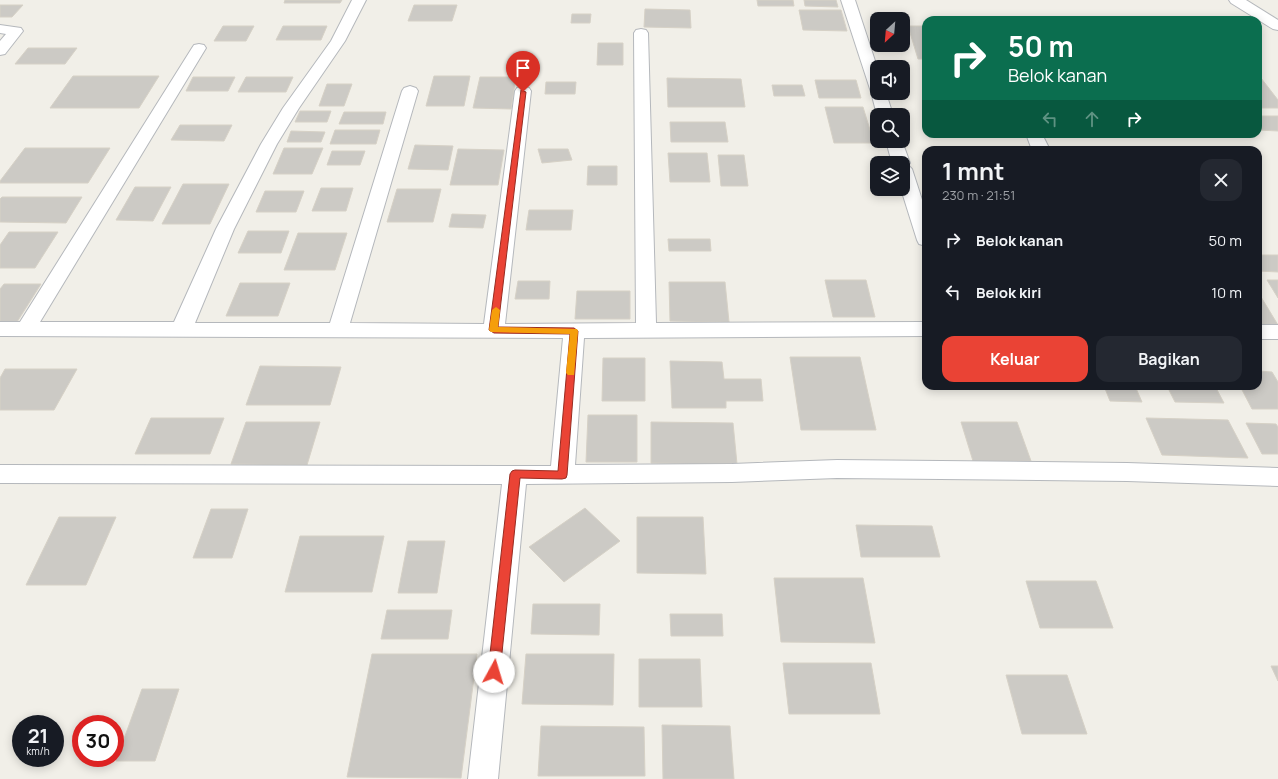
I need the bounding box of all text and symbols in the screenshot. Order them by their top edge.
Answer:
north arrow [870,12,910,52]
map controls [870,12,910,196]
text: 50 m [1008,27,1074,65]
icon: right [942,32,994,84]
pin [506,51,540,92]
icon: arrive [512,57,534,79]
button: sound [870,60,910,100]
text: Belok kanan [1008,63,1107,87]
button: search [870,108,910,148]
icon: left [1039,108,1061,130]
icon: ahead [1081,108,1103,130]
icon: right [1123,108,1145,130]
text: 1 mnt [942,154,1004,187]
button: layers [870,156,910,196]
button: close [1200,159,1242,201]
text: 230 m · 21:51 [942,186,1015,204]
icon: right [942,229,964,251]
text: Belok kanan [976,230,1063,251]
text: 50 m [1208,230,1242,251]
icon: left [942,281,964,303]
text: Belok kiri [976,282,1042,303]
text: 10 m [1211,282,1242,303]
button: Keluar [942,336,1088,382]
button: Bagikan [1096,336,1242,382]
position arrow [473,651,515,693]
speed limit sign: 30 [72,715,124,767]
text: 21 [28,722,48,749]
text: km/h [26,744,50,758]

